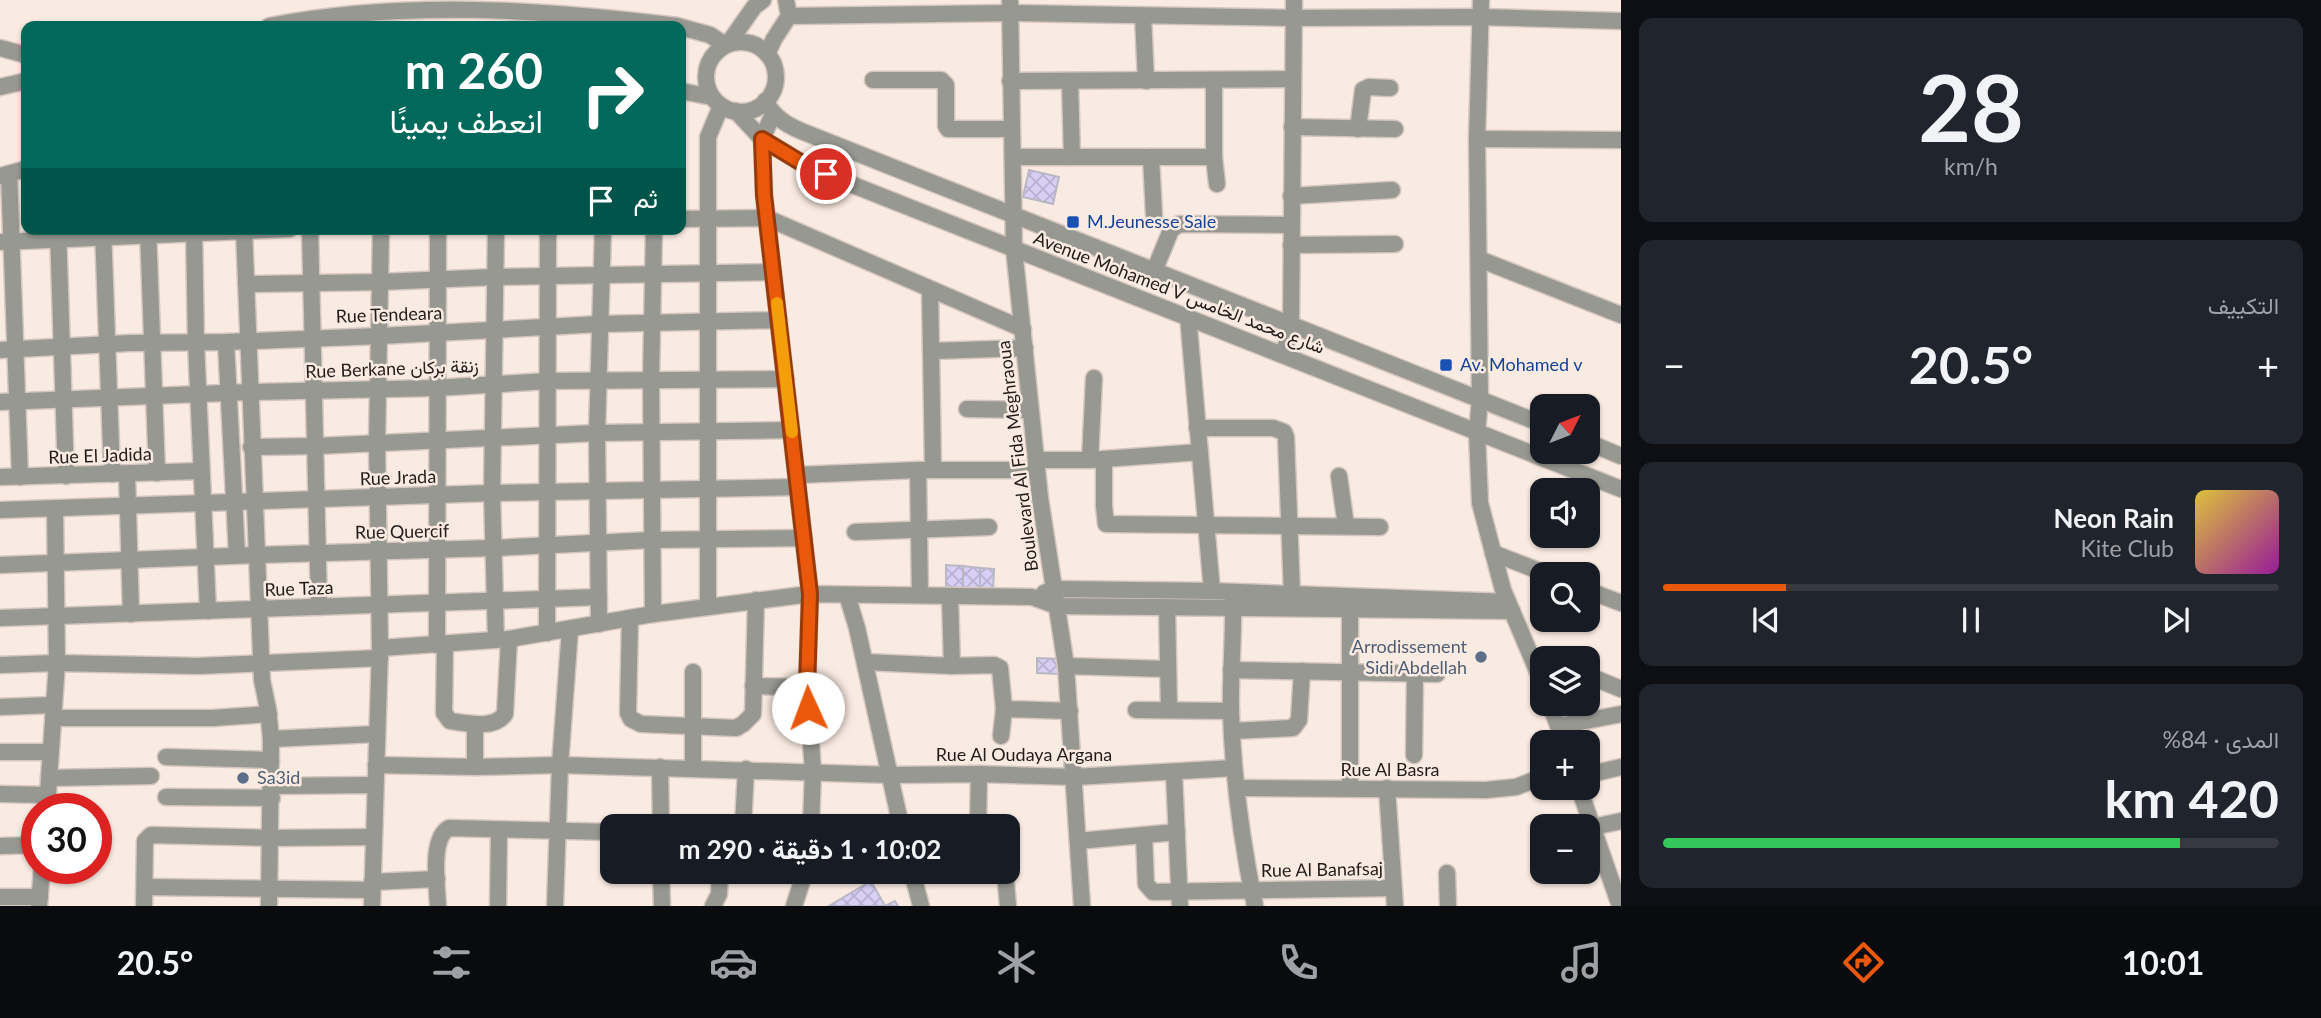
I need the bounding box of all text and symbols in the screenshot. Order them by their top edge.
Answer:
text: 260 m [405,41,543,99]
icon: right [567,49,658,140]
text: 28 [1918,52,2024,161]
text: انعطف يمينًا [390,101,543,140]
pin [796,144,856,204]
text: km/h [1944,152,1998,180]
icon: arrive [807,155,845,193]
icon: arrive [582,182,620,220]
text: ثم [634,182,658,214]
place label: M.Jeunesse Sale [1087,210,1216,232]
marker: M.Jeunesse Sale [1065,214,1081,230]
street label: Avenue Mohamed V شارع محمد الخامس [1030,226,1328,360]
text: التكييف [2208,291,2279,319]
street label: Rue Tendeara [335,301,443,327]
text: 20.5° [1909,333,2033,395]
street label: Boulevard Al Fida Meghraoua [992,339,1042,573]
text: − [1663,342,1685,388]
text: + [2257,342,2279,388]
place label: Av. Mohamed v [1460,353,1583,375]
street label: Rue Berkane زنقة بركان [305,354,479,383]
marker: Av. Mohamed v [1438,357,1454,373]
north arrow [1530,394,1600,464]
map controls [1530,394,1600,884]
street label: Rue El Jadida [48,442,152,468]
street label: Rue Jrada [359,465,436,489]
button: sound [1530,478,1600,548]
text: Neon Rain [2054,502,2174,534]
street label: Rue Quercif [355,519,450,543]
text: Kite Club [2081,534,2174,562]
button: search [1530,562,1600,632]
street label: Rue Taza [264,576,334,600]
icon: previous [1747,601,1785,639]
icon: pause [1952,601,1990,639]
icon: next [2157,601,2195,639]
place label: Arrodissement Sidi Abdellah [1352,635,1468,678]
button: layers [1530,646,1600,716]
marker: Arrodissement Sidi Abdellah [1473,649,1489,665]
position arrow [771,671,845,745]
text: المدى · 84% [2163,725,2279,753]
button: + [1530,730,1600,800]
street label: Rue Al Oudaya Argana [936,743,1112,765]
street label: Rue Al Basra [1340,758,1440,780]
place label: Sa3id [257,766,300,788]
text: 420 km [2105,767,2279,829]
marker: Sa3id [235,770,251,786]
speed limit sign: 30 [21,793,112,884]
button: − [1530,814,1600,884]
text: 10:02 · 1 دقيقة · 290 m [679,833,941,865]
street label: Rue Al Banafsaj [1261,857,1383,881]
icon: filters [427,938,476,987]
icon: car [709,938,758,987]
icon: climate [992,938,1041,987]
icon: phone [1274,938,1323,987]
icon: music [1557,938,1606,987]
icon: directions [1839,938,1888,987]
text: 20.5° [117,943,193,982]
text: 10:01 [2122,943,2204,982]

